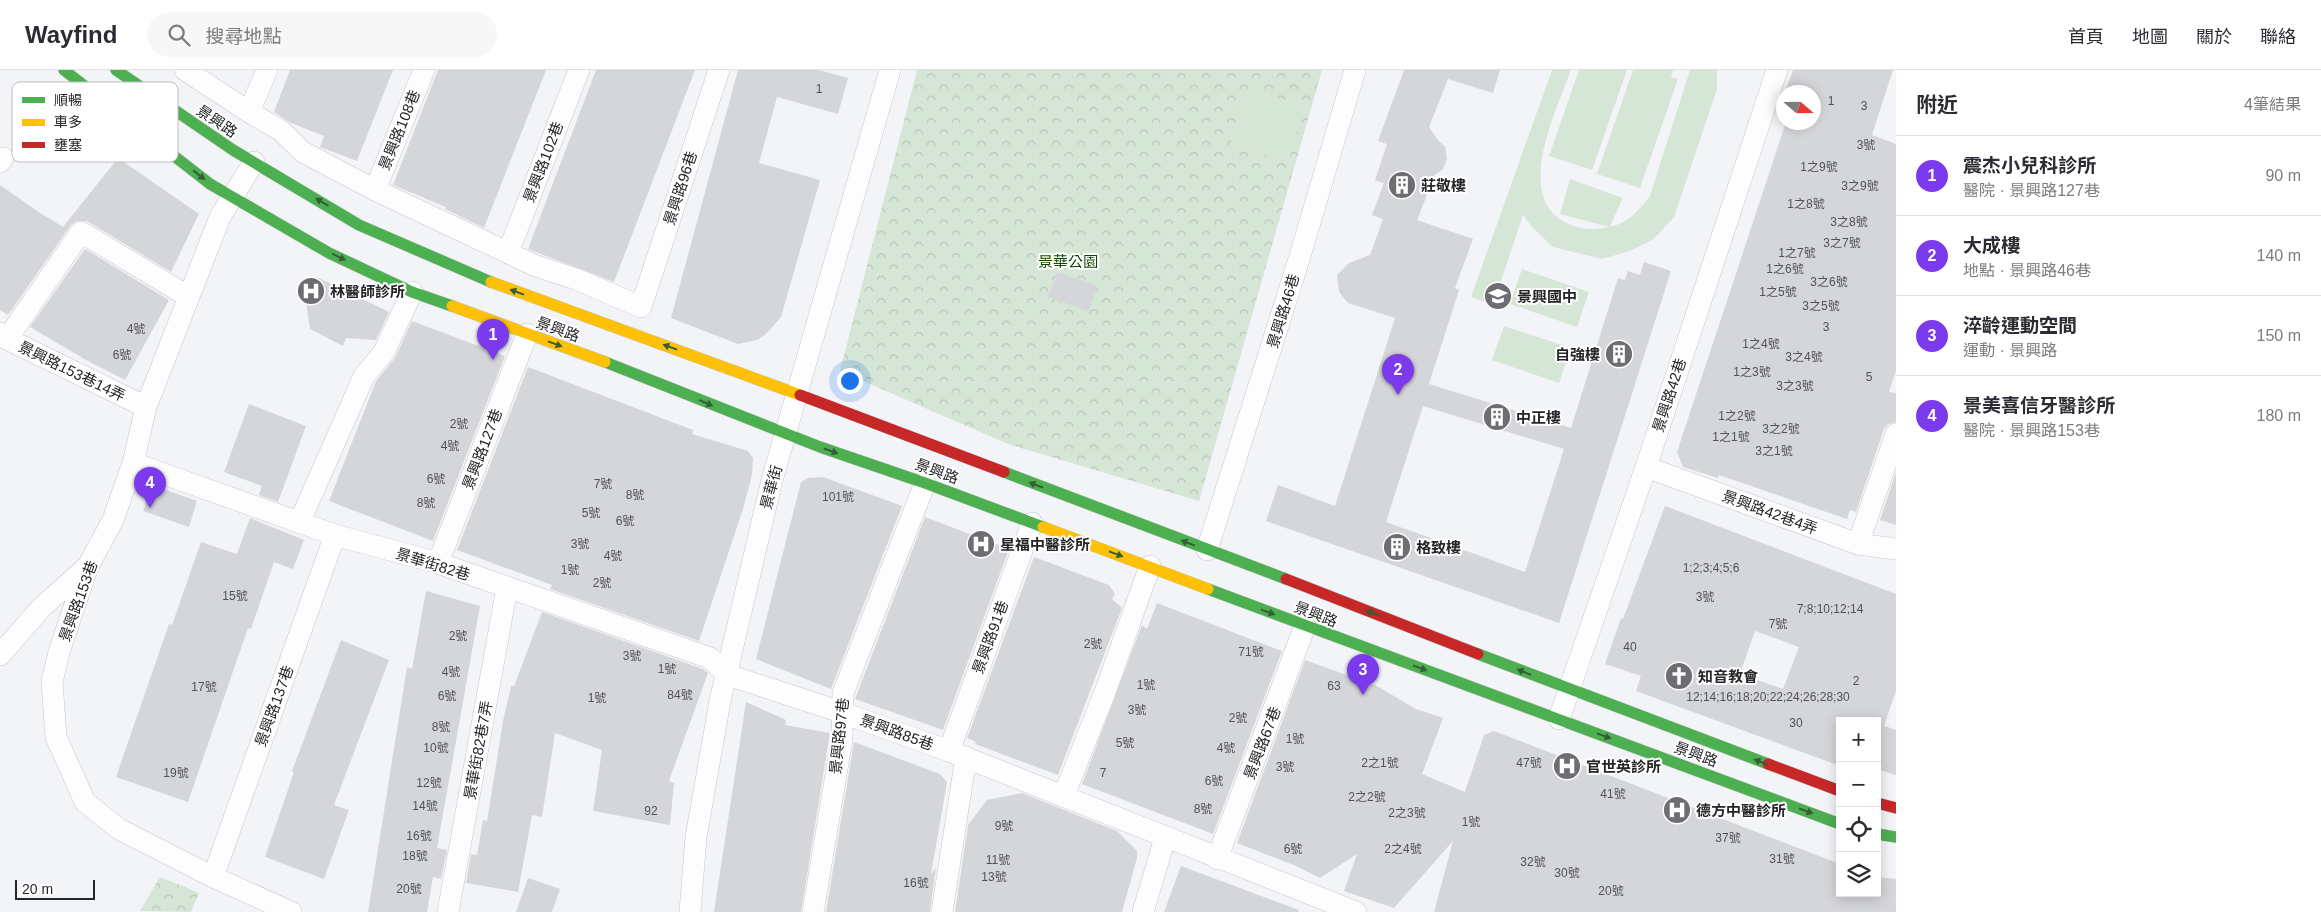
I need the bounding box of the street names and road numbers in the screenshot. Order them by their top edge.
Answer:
street label: 景興路108巷 [375,87,423,173]
street label: 景興路 [194,101,240,141]
street label: 景興路102巷 [520,119,566,205]
street label: 景興路96巷 [660,149,700,227]
street label: 景興路46巷 [1264,272,1302,350]
street label: 景興路 [534,313,582,345]
street label: 景興路153巷14弄 [16,338,128,404]
street label: 景興路42巷 [1649,356,1689,434]
street label: 景興路127巷 [459,406,505,492]
street label: 景興路 [913,455,961,487]
street label: 景華街 [757,463,785,511]
street label: 景興路42巷4弄 [1720,487,1820,537]
street label: 景華街82巷 [394,545,472,583]
street label: 景興路153巷 [55,558,101,644]
street label: 景興路91巷 [969,598,1011,676]
street label: 景興路 [1292,598,1340,630]
street label: 景興路137巷 [251,663,297,749]
street label: 景興路97巷 [827,697,851,775]
street label: 景華街82巷7弄 [461,699,495,801]
street label: 景興路67巷 [1240,704,1284,782]
street label: 景興路85巷 [858,711,936,753]
street label: 景興路 [1672,738,1720,770]

